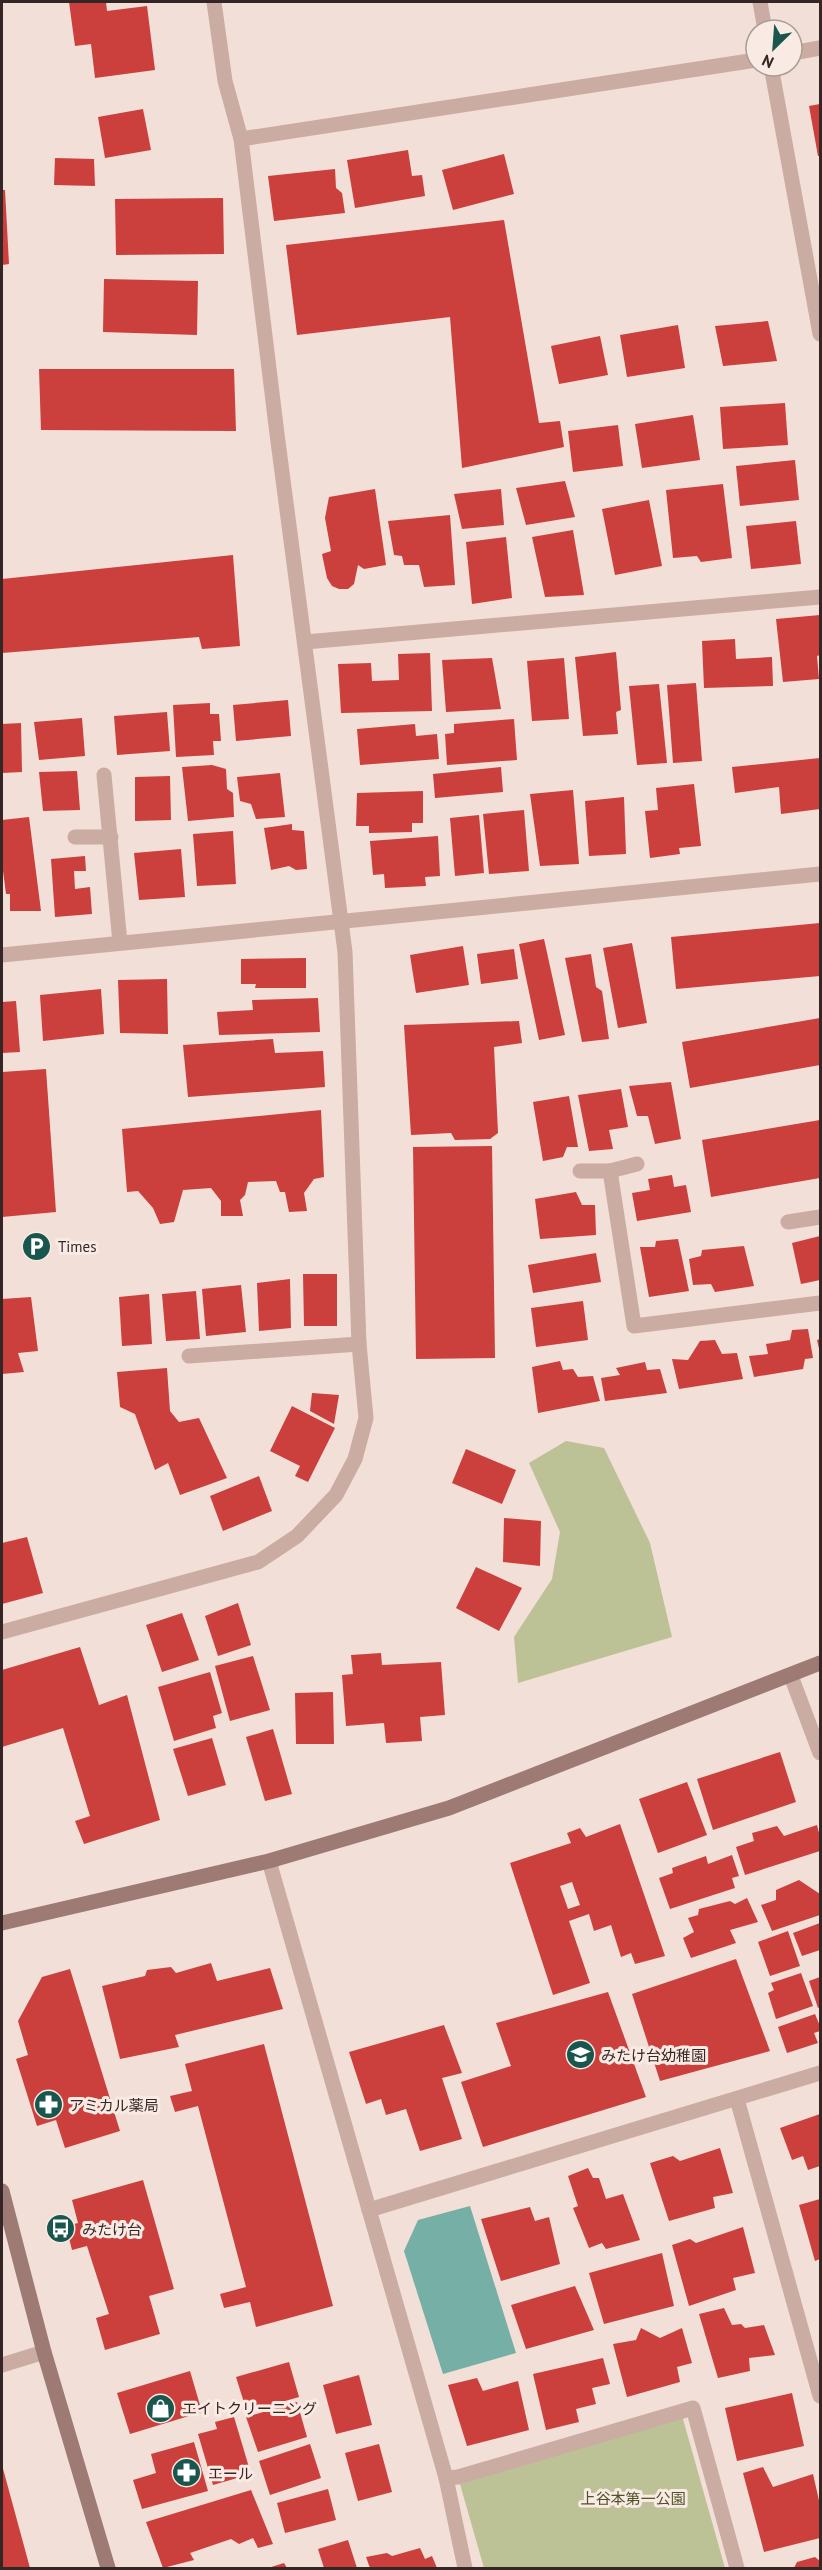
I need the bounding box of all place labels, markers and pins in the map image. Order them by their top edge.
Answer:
parking icon: Times [21,1230,53,1262]
place label: Times [58,1237,96,1256]
school or university icon: みたけ台幼稚園 [564,2039,596,2071]
place label: みたけ台幼稚園 [601,2046,706,2065]
pharmacy icon: アミカル薬局 [32,2089,64,2121]
place label: アミカル薬局 [69,2096,159,2115]
bus stop icon: みたけ台 [45,2213,77,2245]
place label: みたけ台 [82,2220,142,2239]
shop icon: エイトクリーニング [145,2392,177,2424]
place label: エイトクリーニング [182,2399,317,2418]
pharmacy icon: エール [171,2457,203,2489]
place label: エール [208,2464,253,2483]

